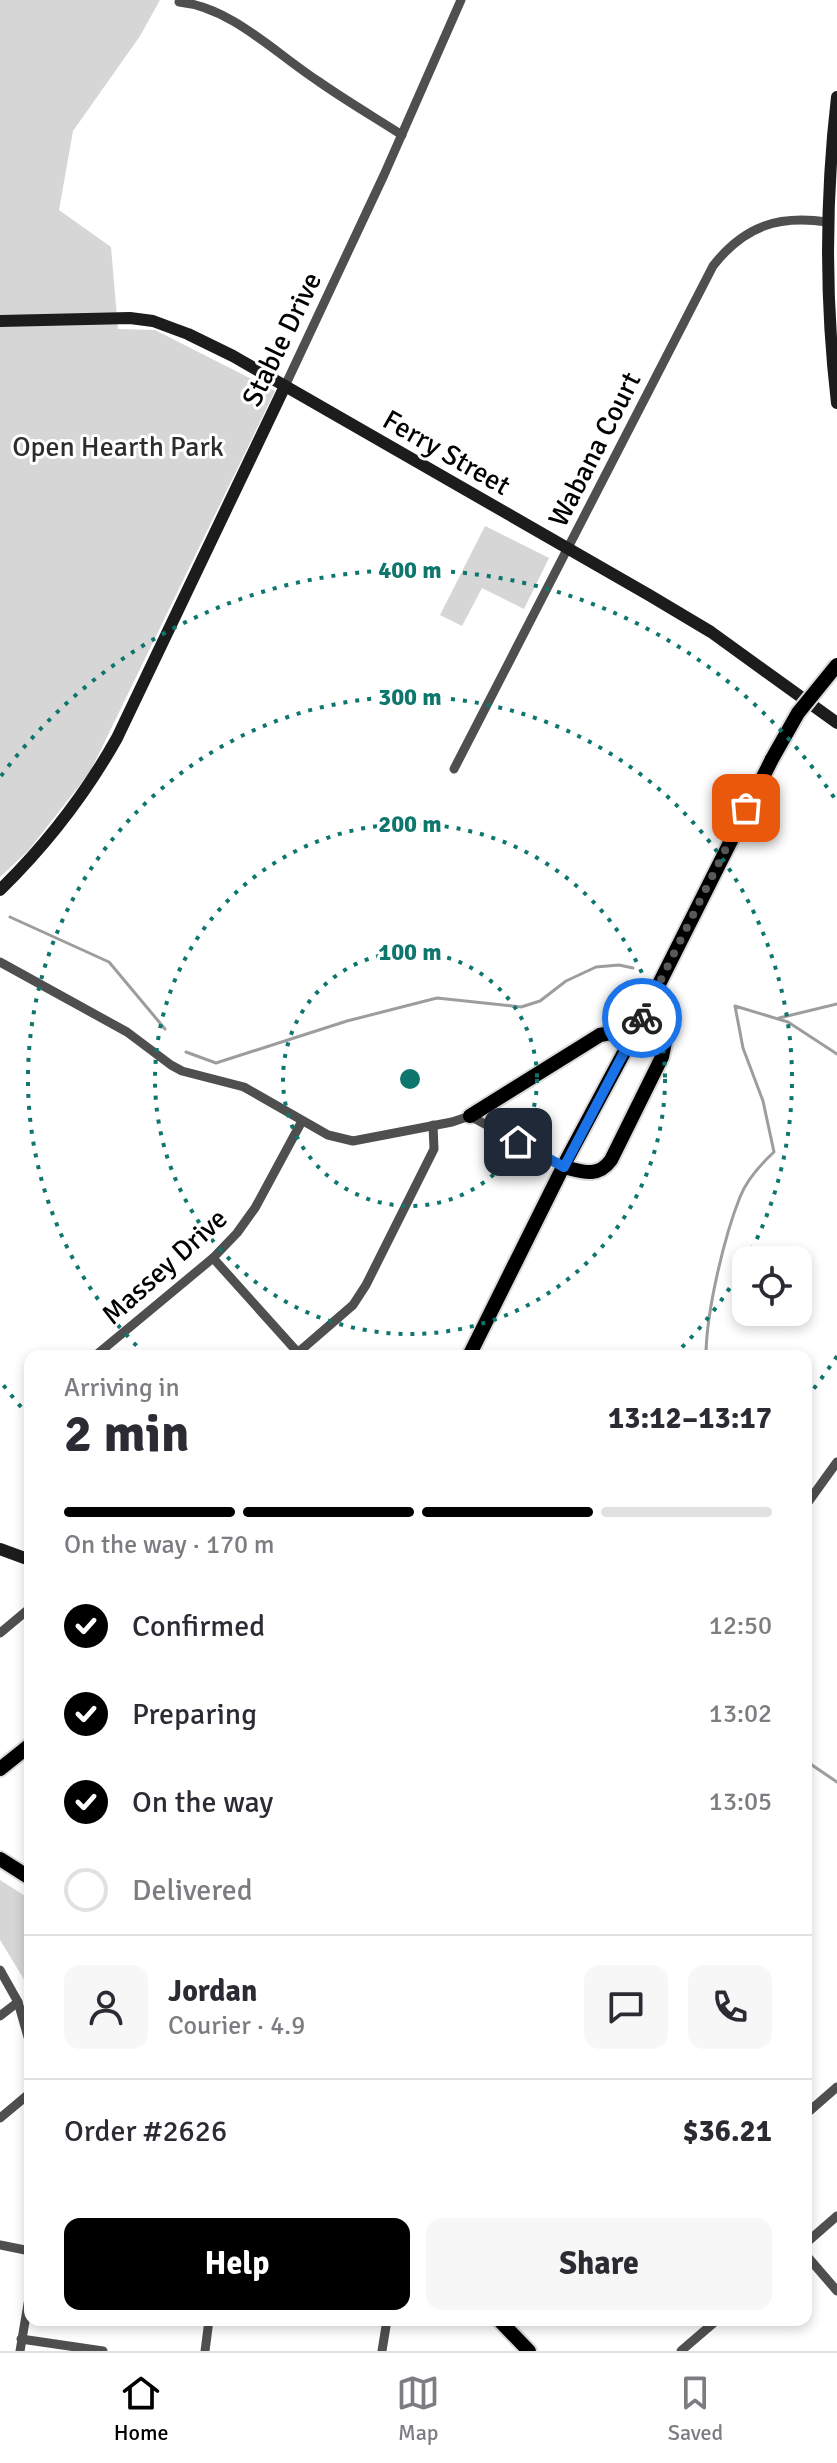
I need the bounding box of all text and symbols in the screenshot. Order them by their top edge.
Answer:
street label: Stable Drive [235,267,329,412]
street label: Wabana Court [541,366,648,532]
street label: Ferry Street [377,403,516,503]
park label: Open Hearth Park [12,430,224,464]
text: 400 m [378,555,442,585]
text: 300 m [378,682,442,712]
pin [712,774,780,842]
icon: bag [724,786,768,830]
text: 200 m [378,809,442,839]
text: 100 m [378,937,442,967]
courier [602,978,682,1058]
icon: bike [620,996,664,1040]
centre of rings [396,1065,424,1093]
pin [484,1108,552,1176]
icon: home [496,1120,540,1164]
street label: Massey Drive [95,1202,234,1332]
map controls [732,1246,812,1326]
button: locate [732,1246,812,1326]
text: Arriving in [64,1372,180,1404]
text: 13:12–13:17 [608,1400,772,1437]
text: 2 min [64,1402,190,1466]
text: On the way · 170 m [64,1529,274,1561]
icon: check [64,1604,108,1648]
text: Confirmed [132,1608,265,1645]
text: 12:50 [709,1610,772,1642]
icon: check [64,1692,108,1736]
text: Preparing [132,1696,257,1733]
text: 13:02 [709,1698,772,1730]
icon: check [64,1780,108,1824]
text: On the way [132,1784,273,1821]
text: 13:05 [709,1786,772,1818]
text: Delivered [132,1872,253,1909]
button: person [64,1965,148,2049]
button: chat [584,1965,668,2049]
button: phone [688,1965,772,2049]
text: Jordan [168,1973,257,2010]
text: Courier · 4.9 [168,2010,305,2042]
text: Order #2626 [64,2113,227,2150]
text: $36.21 [682,2113,772,2150]
button: Help [64,2218,410,2310]
button: Share [426,2218,772,2310]
tab: Home [114,2371,169,2446]
tab: Map [396,2371,440,2446]
tab: Saved [668,2371,723,2446]

